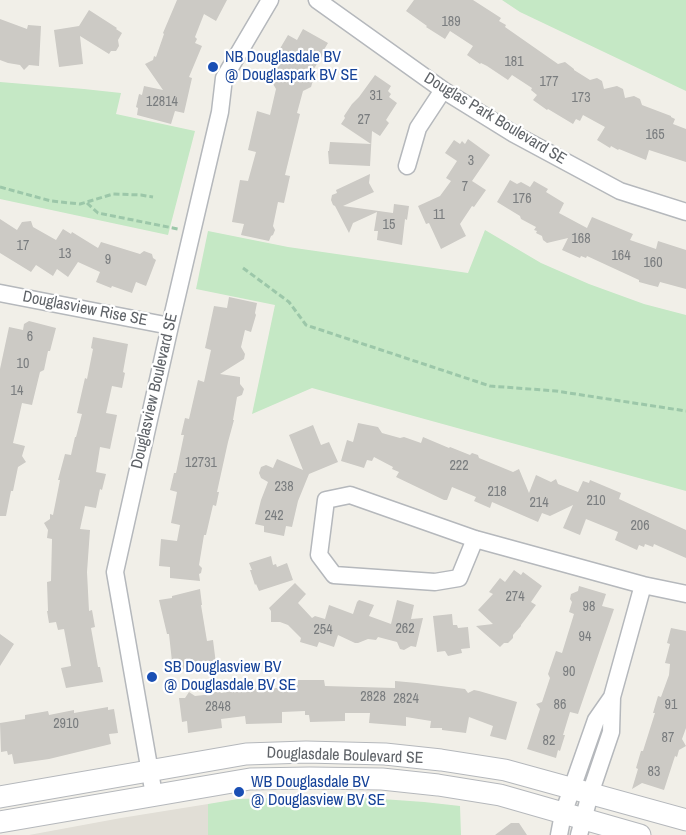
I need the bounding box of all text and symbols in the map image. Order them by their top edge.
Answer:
house number: 189 [441,14,461,30]
place label: NB Douglasdale BV @ Douglaspark BV SE [225,48,358,86]
house number: 181 [504,54,524,70]
marker: NB Douglasdale BV @ Douglaspark BV SE [206,60,220,74]
street label: Douglas Park Boulevard SE [420,69,570,169]
house number: 177 [539,74,559,90]
house number: 31 [370,88,382,104]
house number: 173 [571,90,591,106]
house number: 12814 [146,94,178,110]
house number: 27 [358,112,370,128]
house number: 165 [645,127,665,143]
house number: 3 [468,153,474,169]
house number: 7 [462,179,468,195]
house number: 176 [512,191,532,207]
house number: 11 [433,207,445,223]
house number: 15 [383,217,395,233]
house number: 168 [571,231,591,247]
house number: 17 [17,238,29,254]
house number: 13 [59,246,71,262]
house number: 164 [611,248,631,264]
house number: 9 [105,252,111,268]
house number: 160 [643,255,663,271]
street label: Douglasview Rise SE [21,287,149,331]
street label: Douglasview Boulevard SE [128,311,182,471]
house number: 6 [27,329,33,345]
house number: 10 [17,356,29,372]
house number: 14 [11,383,23,399]
house number: 12731 [185,455,217,471]
house number: 222 [449,458,469,474]
house number: 238 [274,479,294,495]
house number: 218 [487,484,507,500]
house number: 210 [586,493,606,509]
house number: 214 [529,495,549,511]
house number: 242 [264,508,284,524]
house number: 206 [630,518,650,534]
house number: 274 [505,589,525,605]
house number: 98 [583,599,595,615]
house number: 262 [395,621,415,637]
house number: 254 [313,622,333,638]
house number: 94 [579,629,591,645]
place label: SB Douglasview BV @ Douglasdale BV SE [164,658,296,696]
house number: 90 [563,664,575,680]
marker: SB Douglasview BV @ Douglasdale BV SE [145,670,159,684]
house number: 2828 [360,689,386,705]
house number: 2824 [393,691,419,707]
house number: 86 [554,697,566,713]
house number: 91 [665,697,677,713]
house number: 2848 [205,699,231,715]
house number: 2910 [53,716,79,732]
house number: 87 [662,730,674,746]
house number: 82 [543,733,555,749]
street label: Douglasdale Boulevard SE [266,744,424,768]
house number: 83 [648,764,660,780]
place label: WB Douglasdale BV @ Douglasview BV SE [251,773,385,811]
marker: WB Douglasdale BV @ Douglasview BV SE [232,785,246,799]

